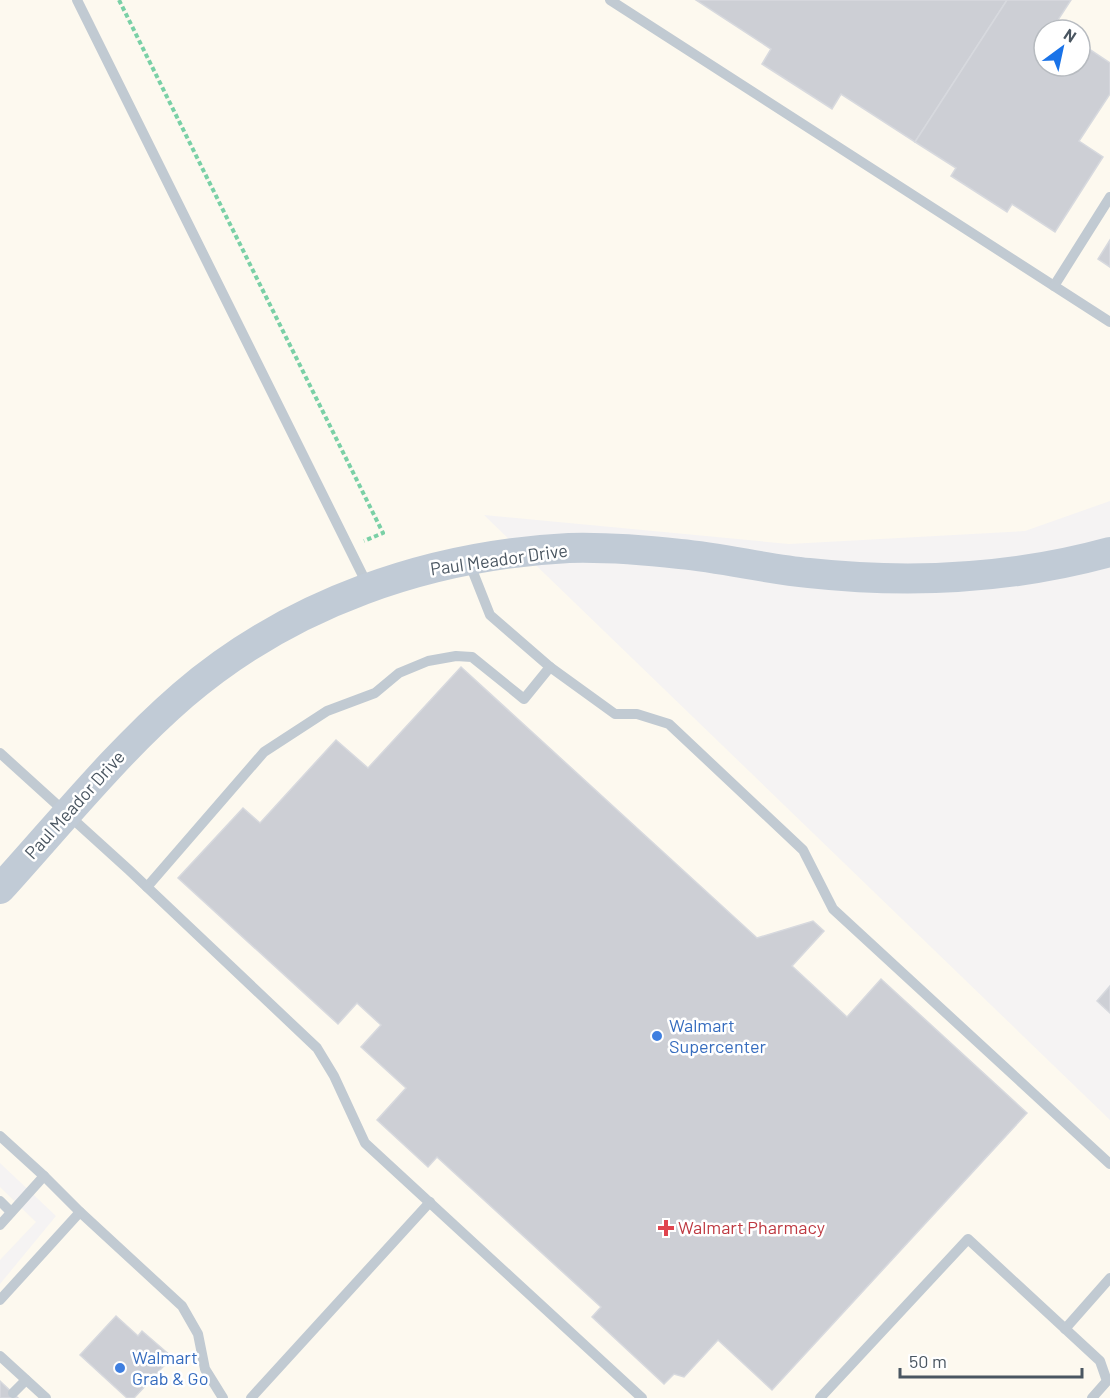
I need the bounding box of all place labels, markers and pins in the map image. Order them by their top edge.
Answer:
place label: Walmart Supercenter [669,1014,767,1057]
marker: Walmart Supercenter [650,1029,664,1043]
place label: Walmart Pharmacy [678,1216,825,1238]
marker: Walmart Pharmacy [659,1221,673,1235]
place label: Walmart Grab & Go [132,1346,208,1389]
marker: Walmart Grab & Go [113,1361,127,1375]

